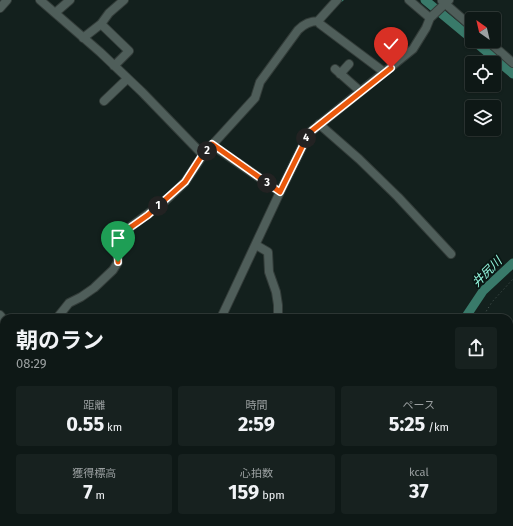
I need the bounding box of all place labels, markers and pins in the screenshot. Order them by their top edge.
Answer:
pin [374,27,408,68]
pin: 4 [296,128,316,148]
pin: 2 [197,141,217,161]
pin: 3 [257,173,277,193]
pin: 1 [148,196,168,216]
pin [101,221,135,262]

